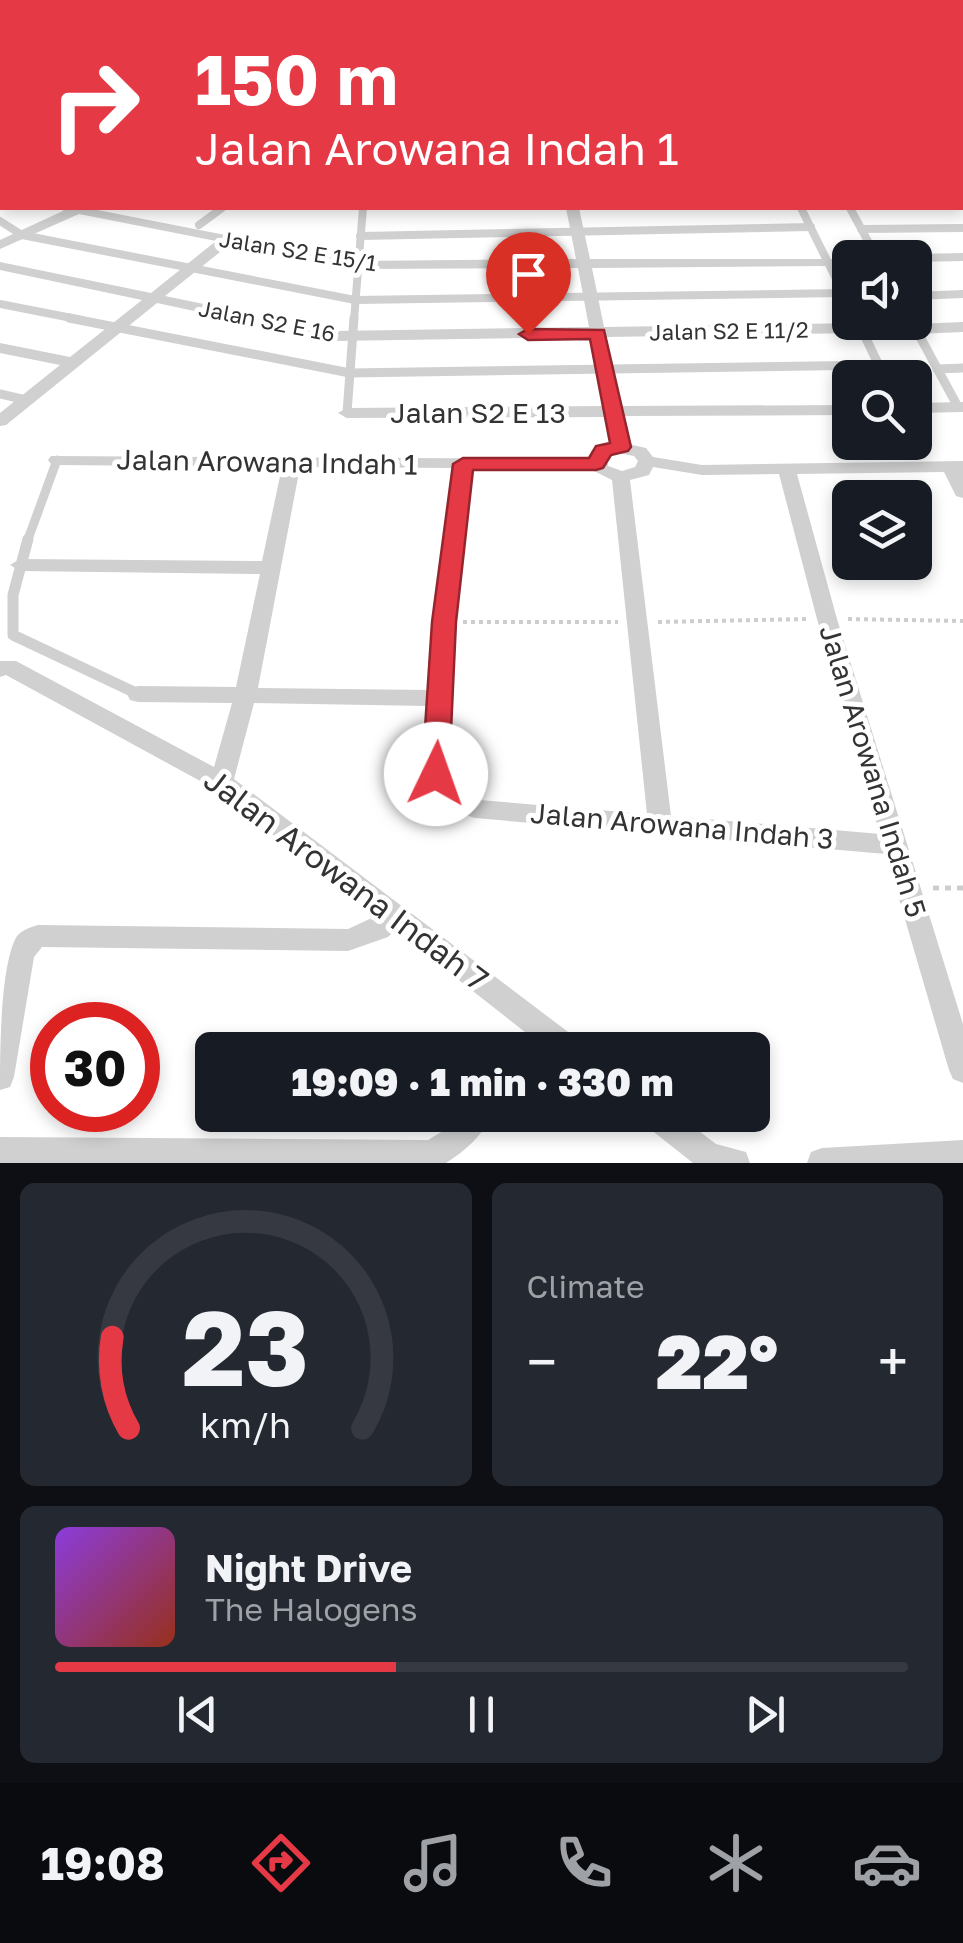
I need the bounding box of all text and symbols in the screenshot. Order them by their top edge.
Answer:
text: 150 m [195,36,398,120]
icon: right [30,40,160,170]
text: Jalan Arowana Indah 1 [195,121,679,175]
street label: Jalan S2 E 15/1 [217,225,379,276]
pin [486,232,571,335]
map controls [832,240,932,580]
button: sound [832,240,932,340]
icon: arrive [501,247,556,302]
street label: Jalan S2 E 16 [197,294,338,347]
street label: Jalan S2 E 11/2 [649,316,809,345]
button: search [832,360,932,460]
street label: Jalan S2 E 13 [390,396,566,429]
street label: Jalan Arowana Indah 1 [116,442,418,481]
button: layers [832,480,932,580]
street label: Jalan Arowana Indah 5 [813,621,934,921]
position arrow [384,722,488,826]
street label: Jalan Arowana Indah 7 [197,760,496,998]
street label: Jalan Arowana Indah 3 [529,796,835,855]
speed limit sign: 30 [30,1002,160,1132]
text: 19:09 · 1 min · 330 m [291,1059,674,1104]
text: Climate [527,1267,645,1305]
text: 23 [182,1284,309,1409]
text: 22° [656,1315,778,1406]
text: − [527,1328,557,1394]
text: + [878,1328,908,1394]
text: km/h [200,1403,291,1446]
text: Night Drive [205,1545,412,1590]
text: The Halogens [205,1590,417,1628]
icon: previous [170,1687,225,1742]
icon: pause [454,1687,509,1742]
icon: next [738,1687,793,1742]
icon: directions [246,1828,316,1898]
icon: music [398,1828,468,1898]
icon: phone [549,1828,619,1898]
icon: climate [701,1828,771,1898]
icon: car [852,1828,922,1898]
text: 19:08 [41,1836,165,1890]

